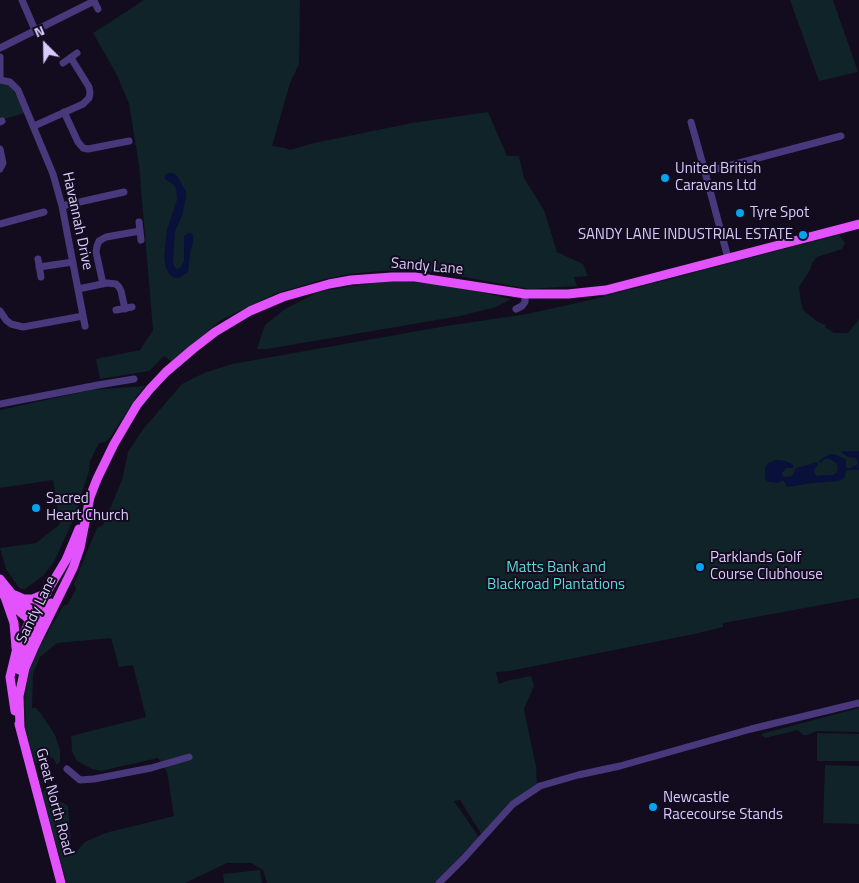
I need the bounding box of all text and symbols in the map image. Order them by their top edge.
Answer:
text: N [30,19,48,42]
north arrow [20,20,70,70]
place label: United British Caravans Ltd [675,160,761,195]
street label: Havannah Drive [58,170,96,272]
marker: United British Caravans Ltd [659,172,671,184]
place label: Tyre Spot [750,204,809,222]
marker: Tyre Spot [734,207,746,219]
place label: SANDY LANE INDUSTRIAL ESTATE [578,226,793,244]
marker: SANDY LANE INDUSTRIAL ESTATE [797,229,809,241]
street label: Sandy Lane [390,255,464,279]
place label: Sacred Heart Church [46,490,129,525]
marker: Sacred Heart Church [30,502,42,514]
place label: Parklands Golf Course Clubhouse [710,549,823,584]
park label: Matts Bank and Blackroad Plantations [487,559,625,594]
marker: Parklands Golf Course Clubhouse [694,561,706,573]
street label: Sandy Lane [13,573,61,647]
street label: Great North Road [31,746,77,858]
place label: Newcastle Racecourse Stands [663,789,783,824]
marker: Newcastle Racecourse Stands [647,801,659,813]

